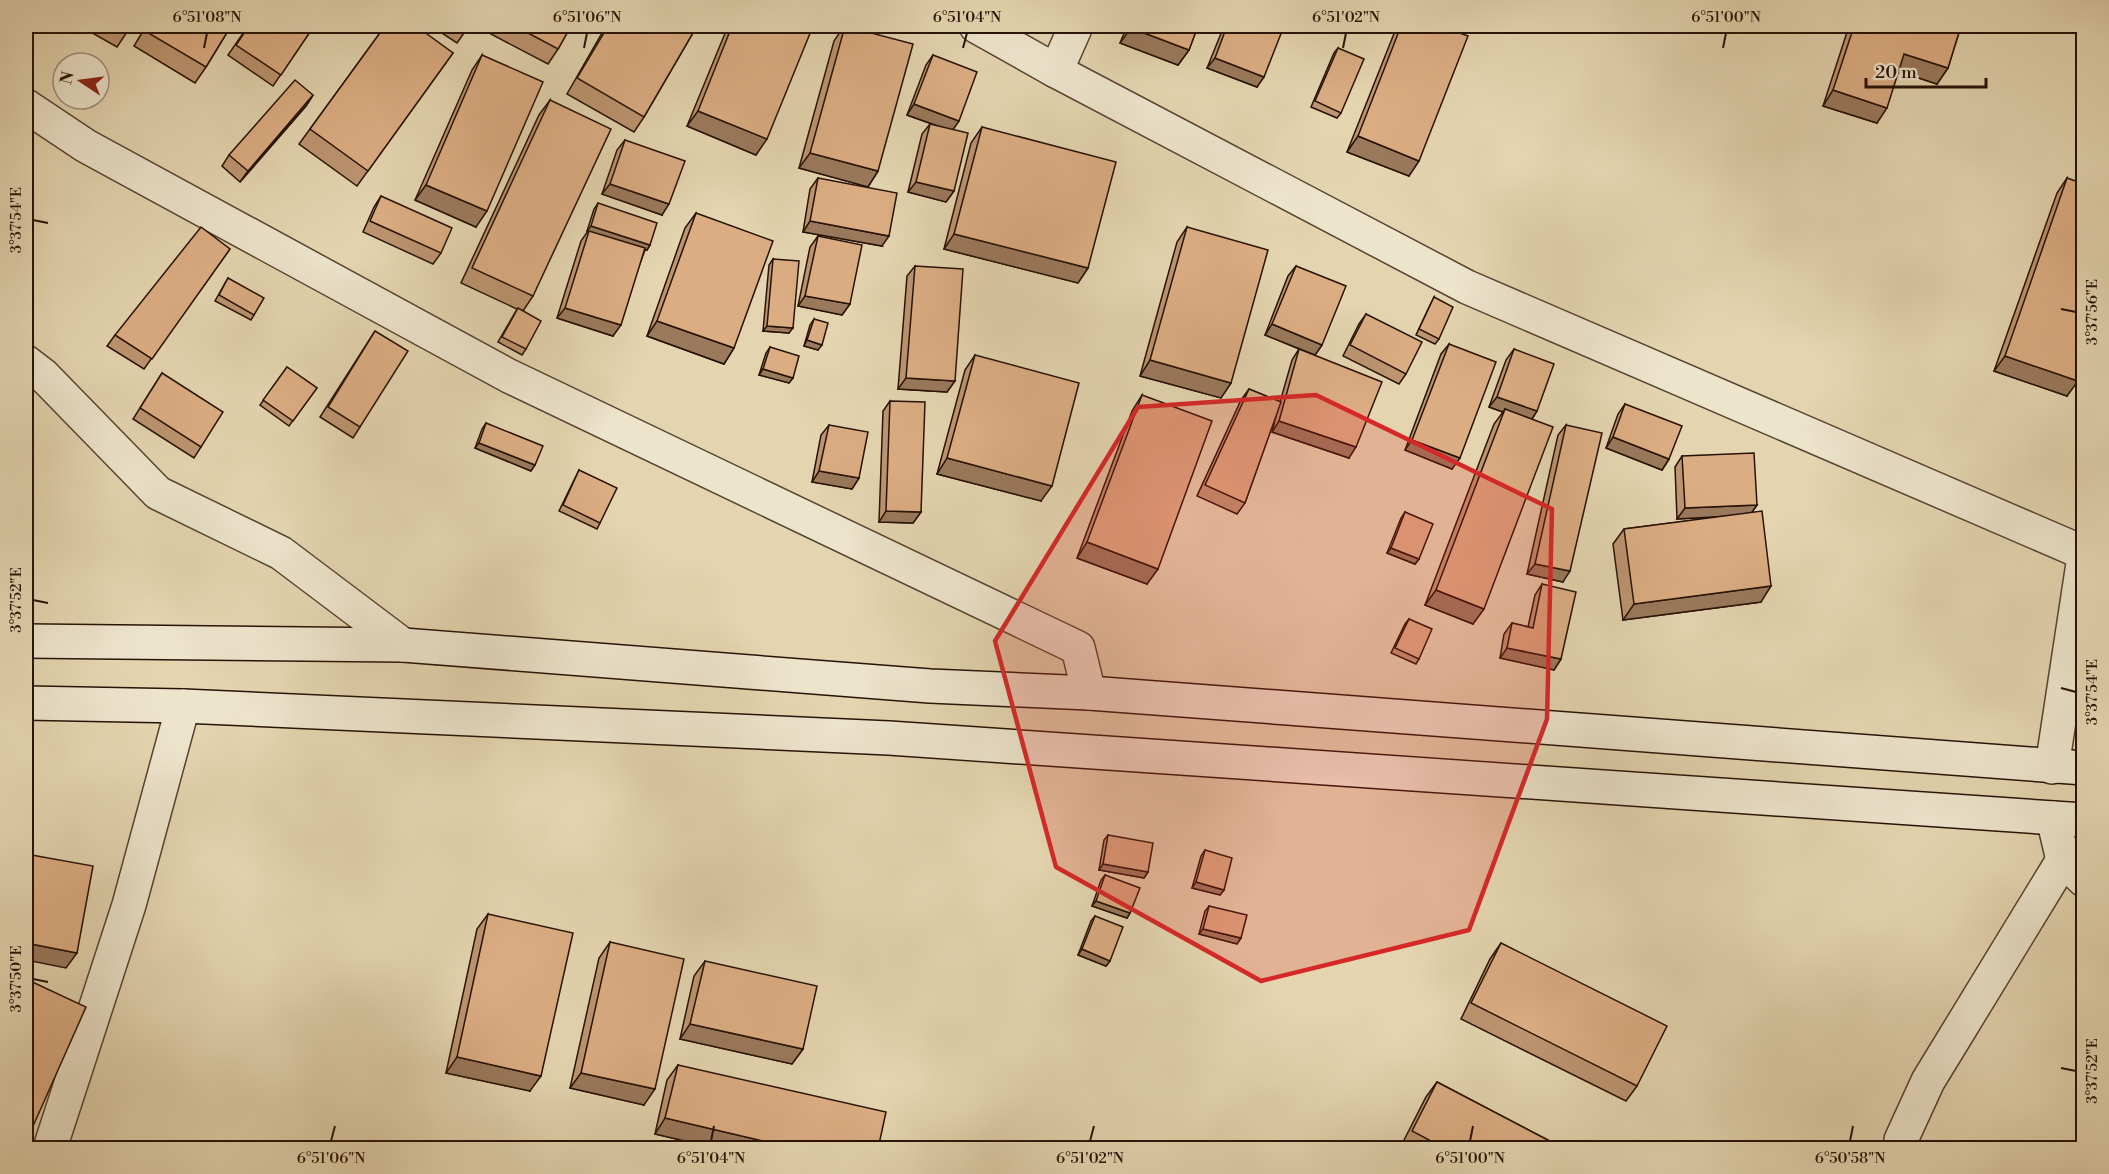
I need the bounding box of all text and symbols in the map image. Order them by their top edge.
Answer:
text: 6°51'08"N [173,8,241,27]
text: 6°51'06"N [553,8,621,27]
text: 6°51'04"N [933,8,1001,27]
text: 6°51'02"N [1312,8,1380,27]
text: 6°51'00"N [1691,8,1761,27]
north arrow [51,51,111,111]
scale bar [1866,51,1986,89]
text: 20 m [1875,61,1917,84]
text: N [56,69,79,86]
text: 3°37'54"E [7,187,26,253]
text: 3°37'56"E [2083,279,2102,345]
text: 3°37'52"E [7,567,26,633]
text: 3°37'54"E [2083,659,2102,725]
text: 3°37'50"E [7,945,26,1013]
text: 3°37'52"E [2083,1038,2102,1104]
text: 6°51'06"N [297,1149,365,1168]
text: 6°51'04"N [677,1149,745,1168]
text: 6°51'02"N [1056,1149,1124,1168]
text: 6°51'00"N [1435,1149,1505,1168]
text: 6°50'58"N [1815,1149,1885,1168]

